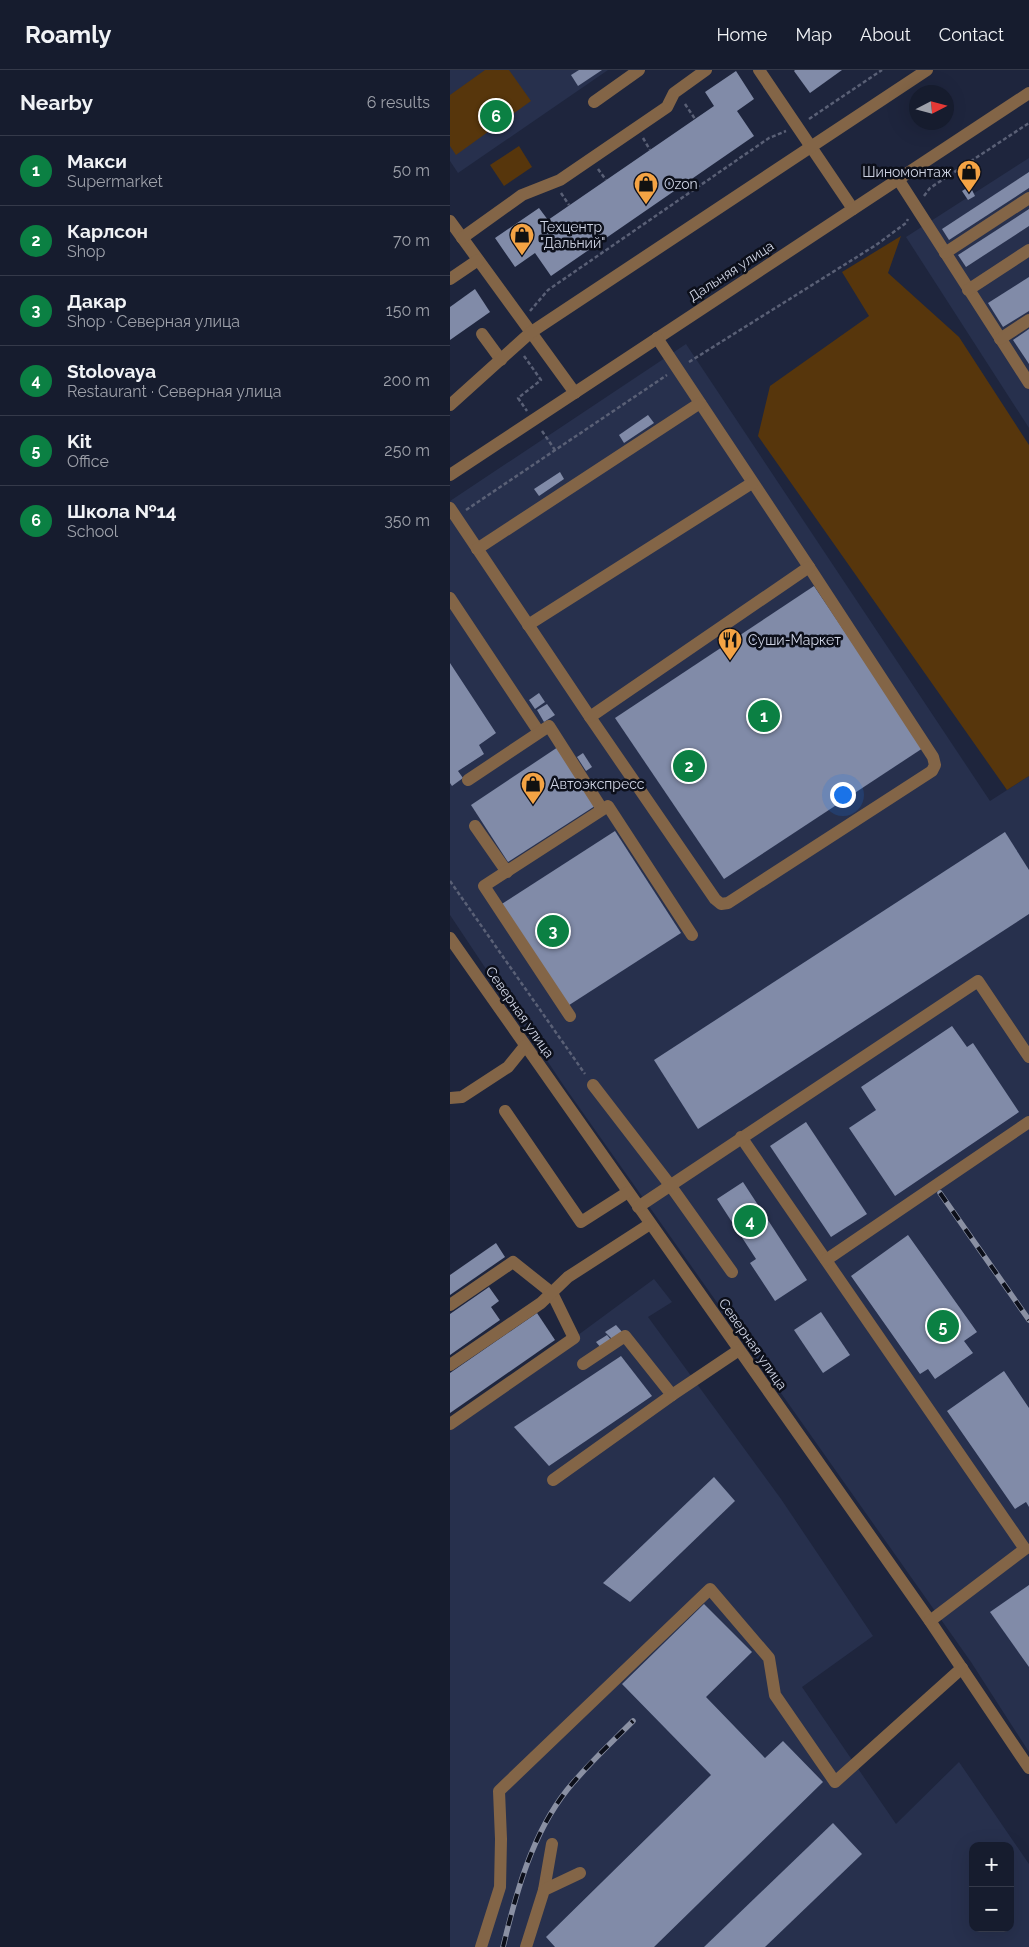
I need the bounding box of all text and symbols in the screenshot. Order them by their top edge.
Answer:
text: Roamly [25,20,111,49]
text: Home [716,24,767,45]
text: Map [795,24,832,45]
text: About [860,24,911,45]
text: Contact [939,24,1004,45]
north arrow [909,85,954,130]
text: Nearby [20,90,93,115]
text: 6 results [367,93,430,112]
pin: 6 [480,97,512,135]
text: Макси [67,150,127,172]
shop icon: Шиномонтаж [956,159,982,193]
text: 1 [32,161,40,180]
text: 50 m [393,161,430,180]
place label: Шиномонтаж [862,164,952,180]
shop icon: Ozon [633,171,659,205]
text: Supermarket [67,172,163,191]
place label: Ozon [664,176,698,192]
place label: Техцентр "Дальний" [540,219,605,251]
text: Карлсон [67,220,148,242]
shop icon: Техцентр "Дальний" [509,222,535,256]
text: 2 [31,231,41,250]
text: 70 m [393,231,430,250]
street label: Дальняя улица [685,238,777,304]
text: Shop [67,242,105,261]
text: Дакар [67,290,127,312]
text: 3 [32,301,40,320]
text: 150 m [386,301,430,320]
text: Shop · Северная улица [67,312,240,331]
text: Stolovaya [67,360,156,382]
text: 4 [31,371,41,390]
text: 200 m [383,371,430,390]
text: Restaurant · Северная улица [67,382,281,401]
text: Kit [67,430,92,452]
text: 5 [32,441,40,460]
text: 250 m [384,441,430,460]
text: Office [67,452,109,471]
text: Школа №14 [67,500,177,522]
text: 6 [31,511,41,530]
text: 350 m [384,511,430,530]
text: School [67,522,118,541]
restaurant icon: Суши-Маркет [717,627,743,661]
place label: Суши-Маркет [748,632,841,648]
pin: 1 [748,697,780,735]
pin: 2 [673,747,705,785]
shop icon: Автоэкспресс [520,771,546,805]
place label: Автоэкспресс [550,776,645,792]
your location [830,782,856,808]
pin: 3 [537,912,569,950]
street label: Северная улица [482,963,558,1061]
pin: 4 [734,1202,766,1240]
street label: Северная улица [715,1295,791,1393]
pin: 5 [927,1307,959,1345]
map controls [969,1842,1014,1932]
button: + [969,1842,1014,1887]
button: − [969,1887,1014,1932]

